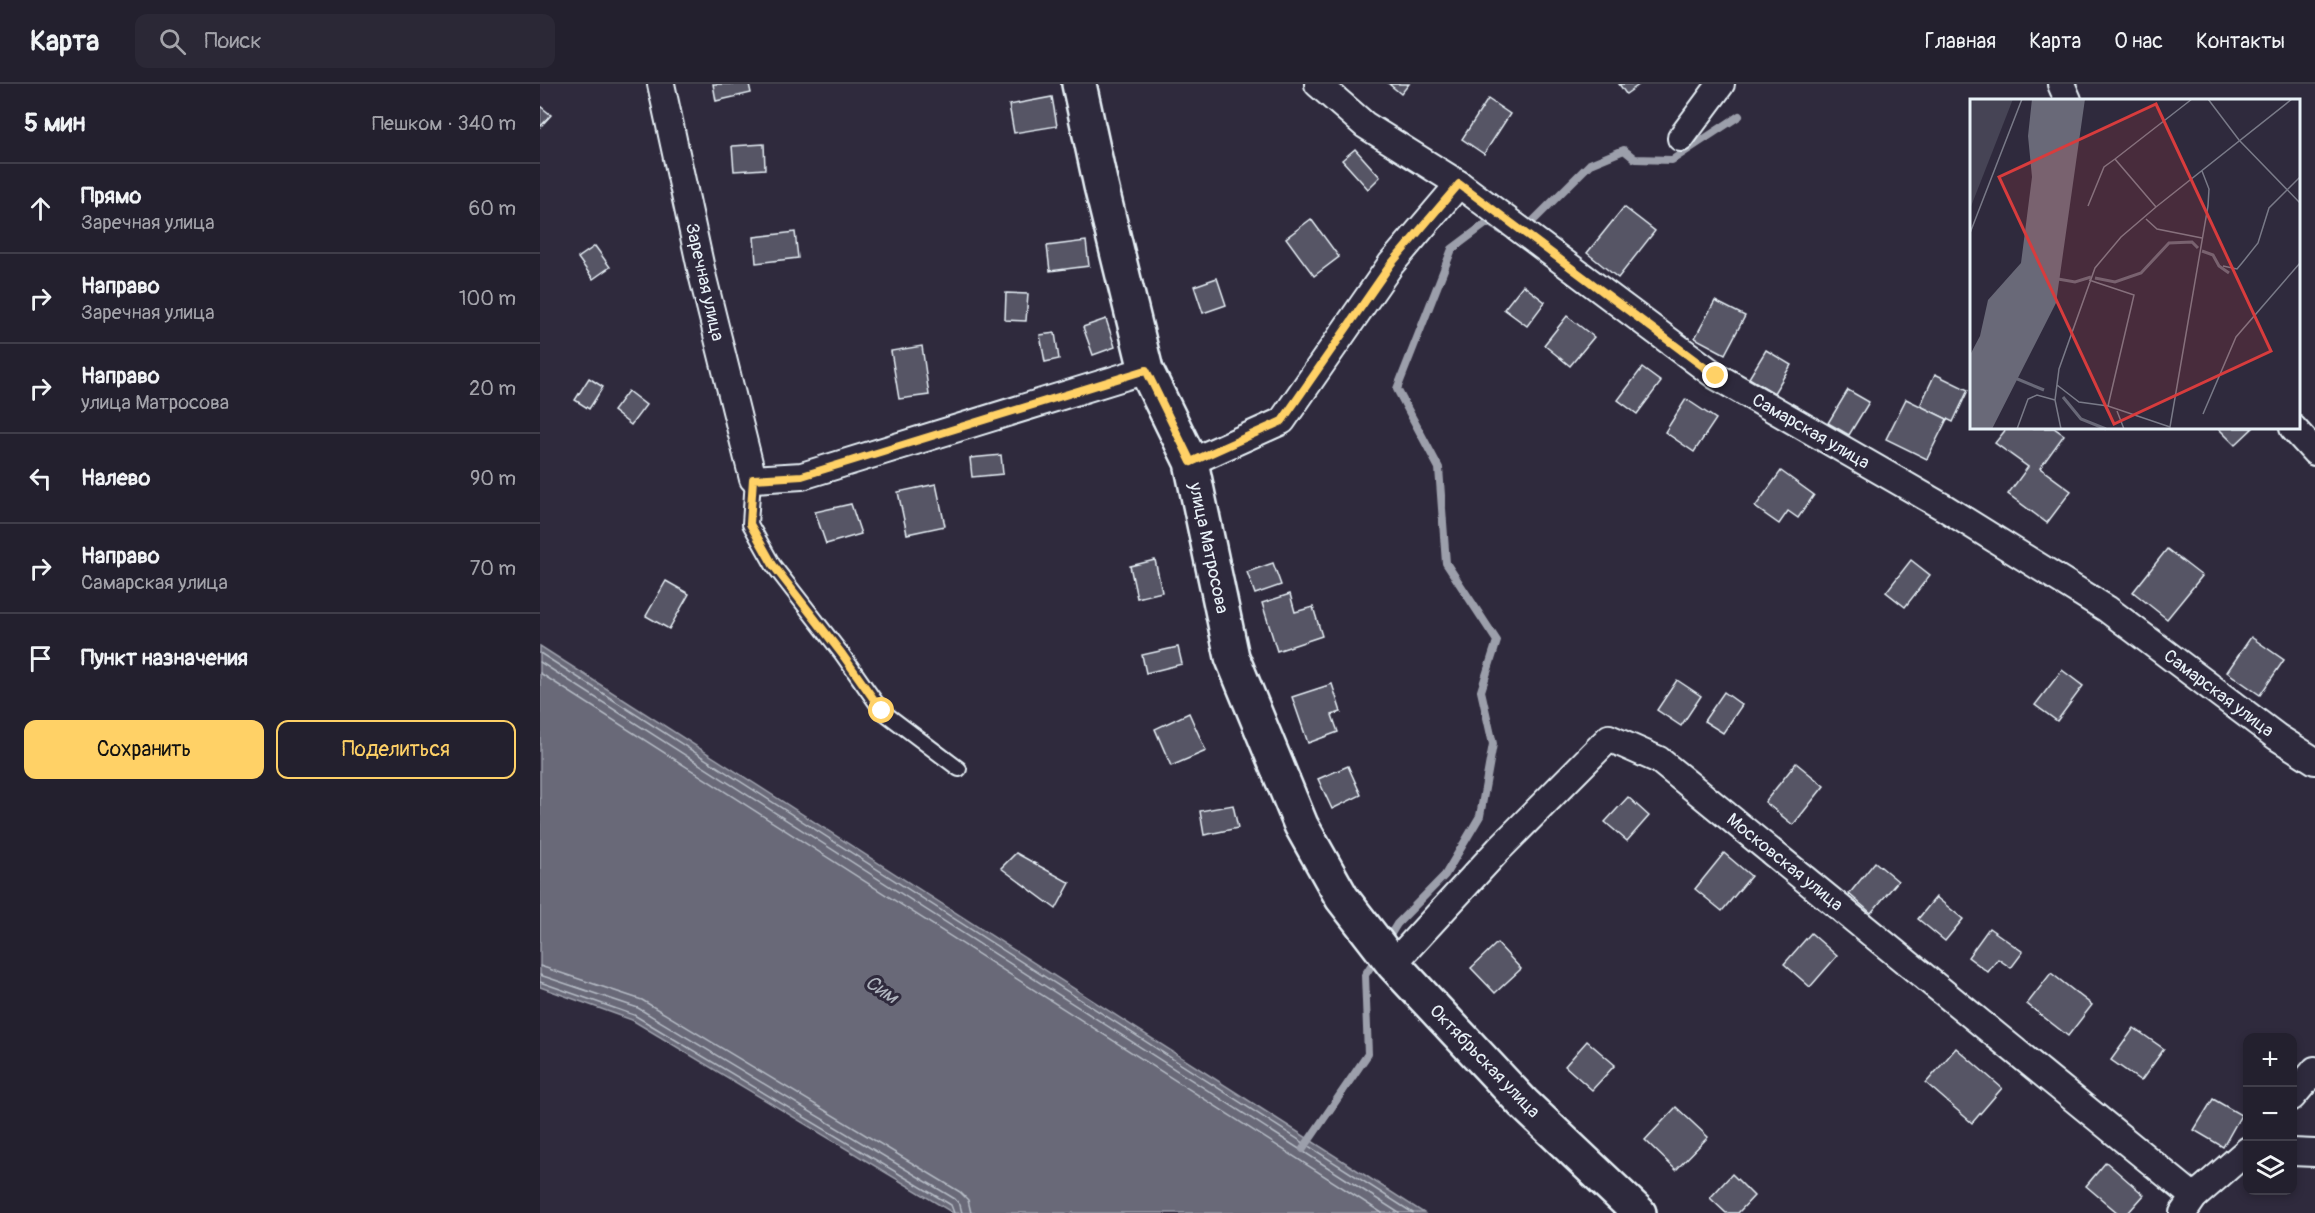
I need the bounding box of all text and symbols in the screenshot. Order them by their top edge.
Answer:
search box [135,14,555,68]
text: Карта [30,24,99,59]
icon: search [156,25,189,58]
text: Поиск [204,27,262,55]
text: Главная [1925,28,1996,55]
text: Карта [2029,28,2081,55]
text: О нас [2114,28,2163,55]
text: Контакты [2196,28,2285,55]
inset map [1970,99,2300,429]
text: 5 мин [24,107,85,139]
text: Пешком · 340 m [372,111,516,136]
text: Прямо [81,182,141,210]
icon: ahead [24,192,57,225]
text: 60 m [469,196,516,221]
text: Заречная улица [81,210,215,235]
street label: Заречная улица [680,221,729,343]
text: Направо [81,272,160,300]
icon: right [24,282,57,315]
text: 100 m [459,286,516,311]
text: Заречная улица [81,300,215,325]
text: Направо [81,362,160,390]
route end [1702,362,1728,388]
icon: right [24,372,57,405]
text: 20 m [469,376,516,401]
street label: Самарская улица [1748,388,1874,474]
text: улица Матросова [81,390,229,415]
icon: left [24,462,57,495]
text: Налево [81,464,150,492]
text: 90 m [470,466,516,491]
street label: улица Матросова [1183,480,1234,616]
text: Направо [81,542,160,570]
icon: right [24,552,57,585]
text: 70 m [470,556,516,581]
text: Самарская улица [81,570,228,595]
icon: arrive [24,642,57,675]
text: Пункт назначения [81,644,248,672]
street label: Самарская улица [2159,644,2278,742]
route start [868,697,894,723]
button: Сохранить [24,720,264,779]
button: Поделиться [276,720,516,779]
street label: Московская улица [1722,808,1848,917]
water label: Сим [860,970,904,1010]
street label: Октябрьская улица [1425,1000,1545,1123]
map controls [2243,1033,2297,1195]
button: + [2243,1033,2297,1087]
button: − [2243,1087,2297,1141]
button: layers [2243,1141,2297,1195]

